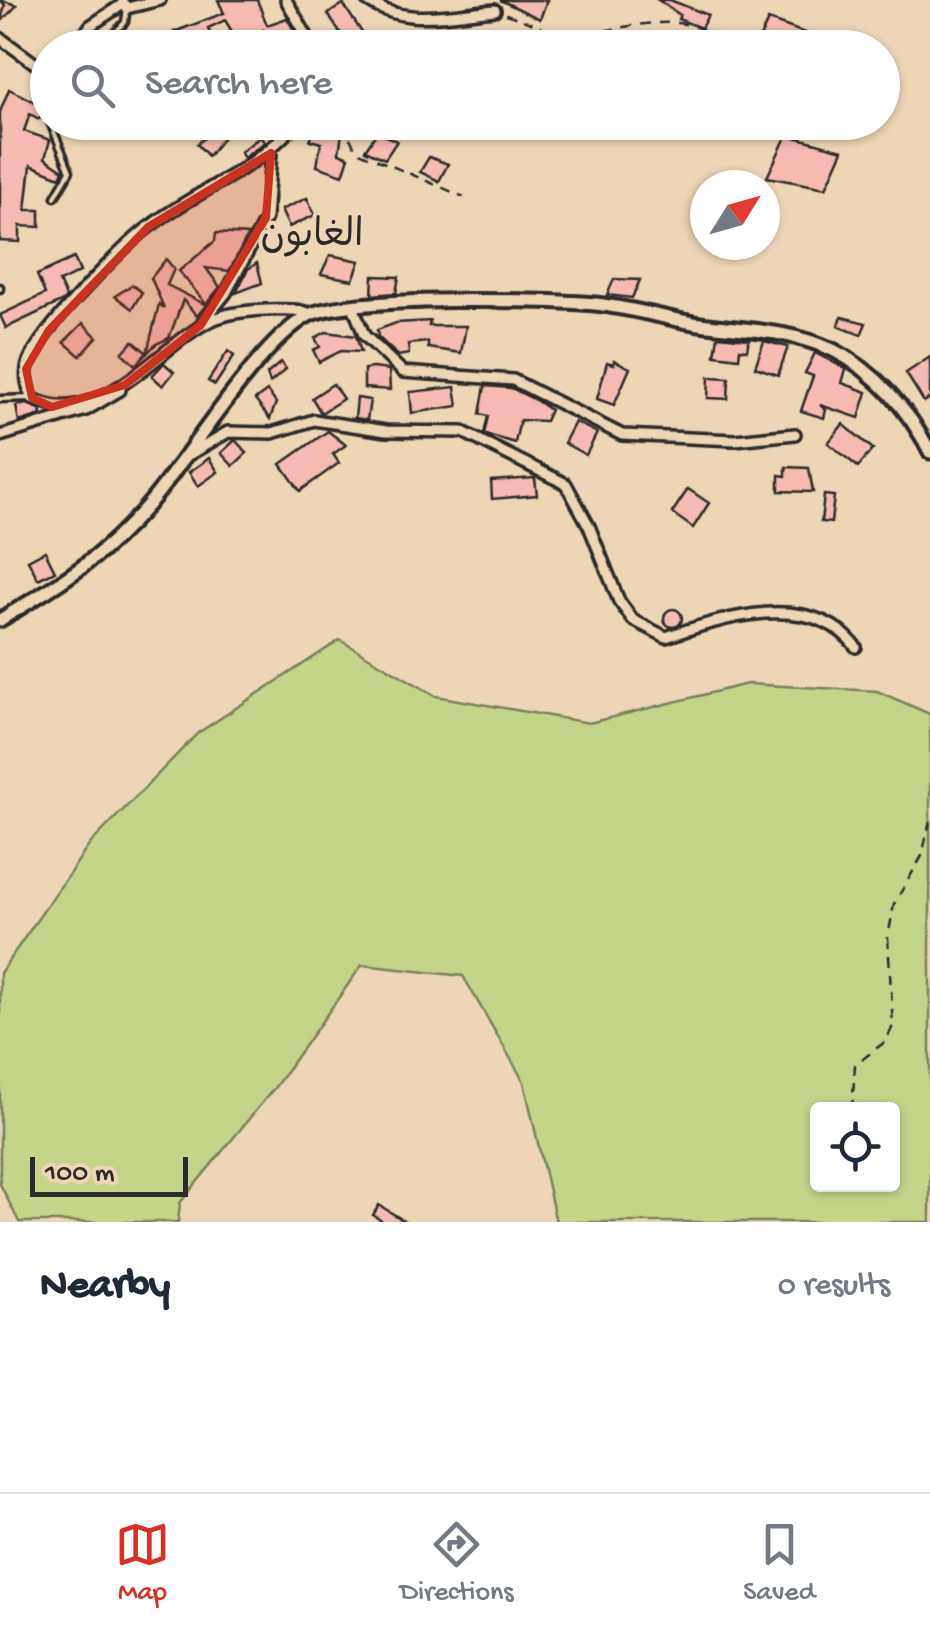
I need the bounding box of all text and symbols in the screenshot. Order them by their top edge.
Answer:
search box [30,30,900,140]
icon: search [65,58,120,113]
text: Search here [145,63,332,107]
north arrow [690,170,780,260]
district label: الغابون [260,215,364,260]
map controls [810,1102,900,1192]
button: locate [810,1102,900,1192]
scale bar [30,1152,188,1196]
text: 100 m [45,1158,115,1191]
text: Nearby [40,1263,170,1312]
text: 0 results [778,1268,890,1306]
tab: Map [115,1517,170,1610]
tab: Directions [400,1517,514,1610]
tab: Saved [743,1517,815,1610]

